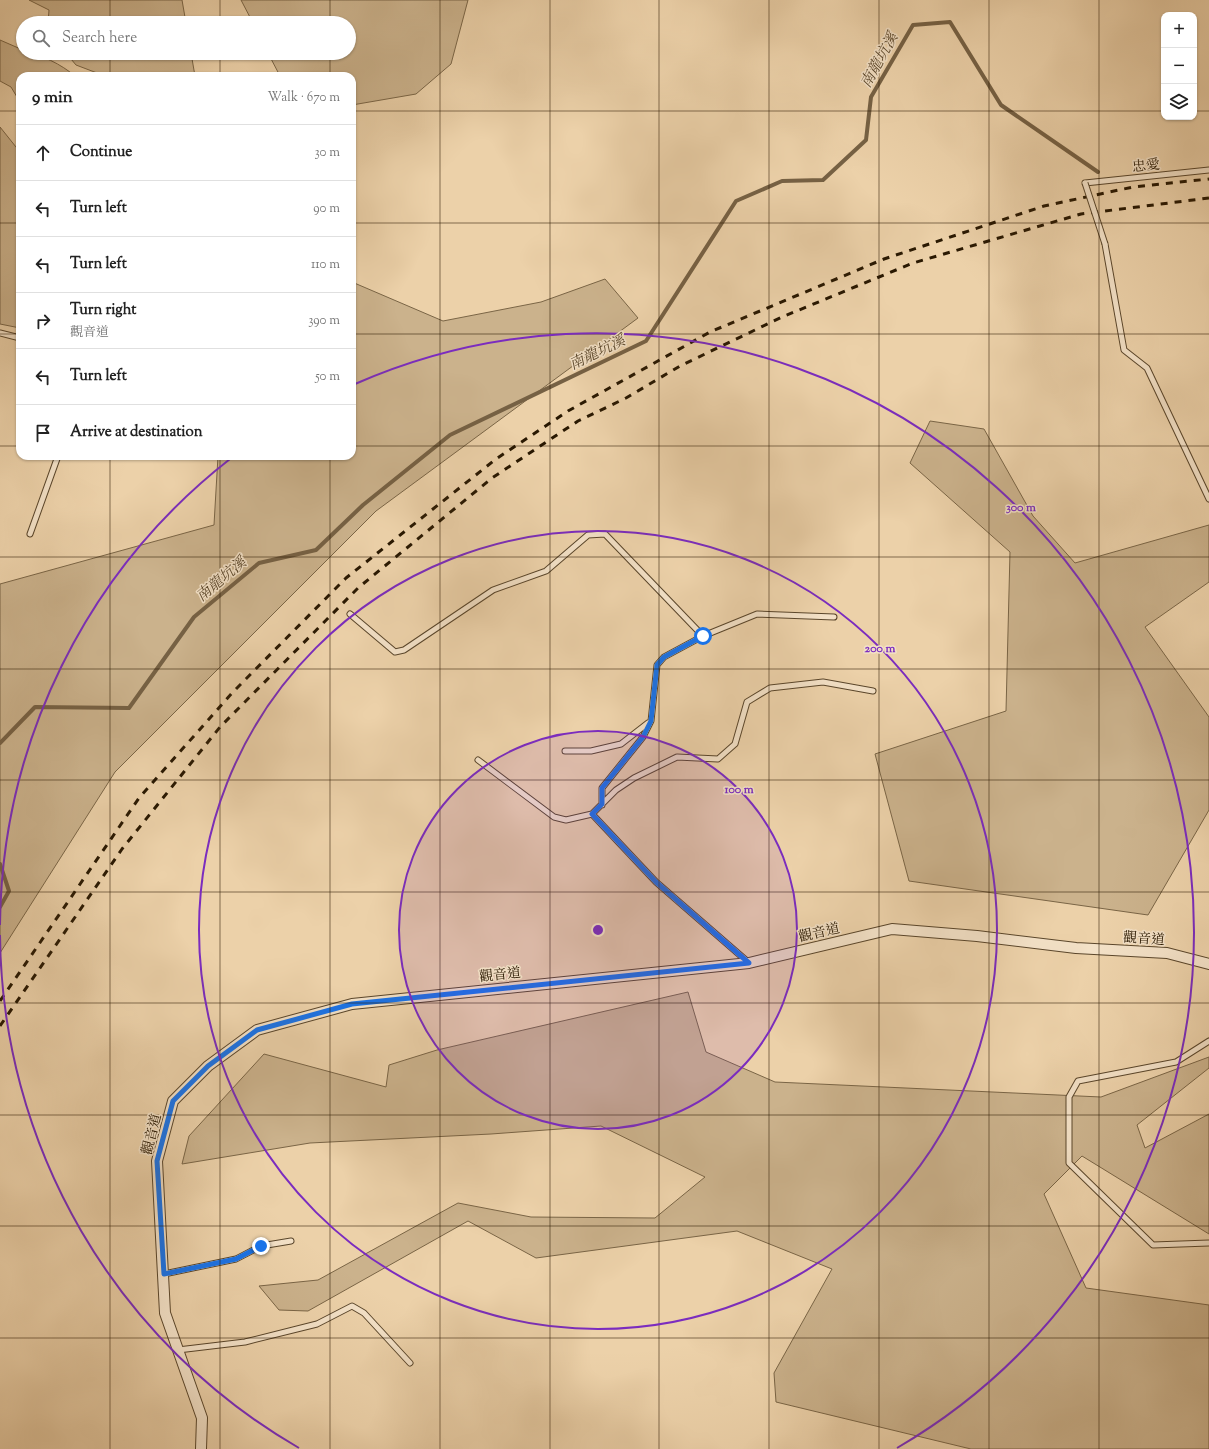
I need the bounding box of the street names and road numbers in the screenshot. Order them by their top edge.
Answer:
street label: 忠愛 [1131,156,1161,178]
street label: 觀音道 [797,919,842,948]
street label: 觀音道 [1122,929,1166,951]
street label: 觀音道 [478,964,522,988]
street label: 觀音道 [138,1112,168,1157]

